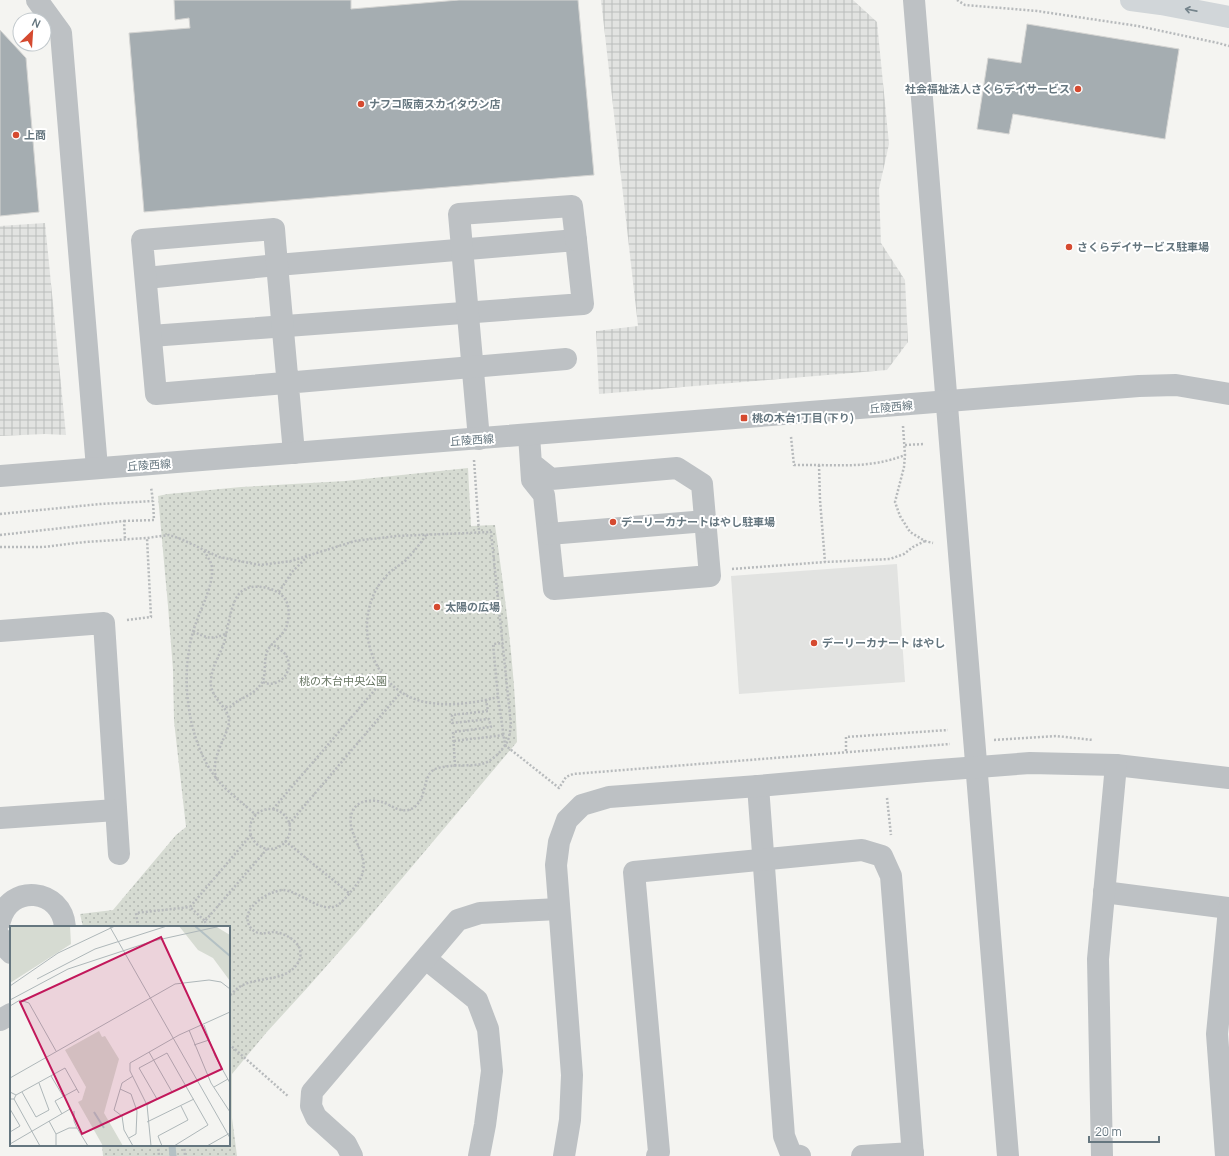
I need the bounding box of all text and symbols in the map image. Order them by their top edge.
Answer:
one-way arrow [1185,5,1198,13]
north arrow [12,12,52,52]
text: N [30,14,43,31]
place label: 社会福祉法人さくらデイサービス [905,81,1070,96]
marker: 社会福祉法人さくらデイサービス [1073,84,1083,94]
place label: ナフコ阪南スカイタウン店 [369,96,501,111]
marker: ナフコ阪南スカイタウン店 [356,99,366,109]
place label: 上商 [24,127,46,142]
marker: 上商 [11,130,21,140]
place label: さくらデイサービス駐車場 [1077,239,1209,254]
marker: さくらデイサービス駐車場 [1064,242,1074,252]
street label: 丘陵西線 [868,397,914,416]
place label: 桃の木台1丁目(下り) [752,410,855,425]
marker: 桃の木台1丁目(下り) [739,413,749,423]
street label: 丘陵西線 [449,430,494,449]
street label: 丘陵西線 [126,455,171,474]
place label: デーリーカナートはやし駐車場 [621,514,775,529]
marker: デーリーカナートはやし駐車場 [608,517,618,527]
place label: 太陽の広場 [445,599,500,614]
marker: 太陽の広場 [432,602,442,612]
place label: デーリーカナート はやし [822,635,945,650]
marker: デーリーカナート はやし [809,638,819,648]
park label: 桃の木台中央公園 [299,673,387,688]
inset map [10,926,230,1146]
scale bar [1089,1118,1159,1144]
text: 20 m [1095,1123,1122,1140]

